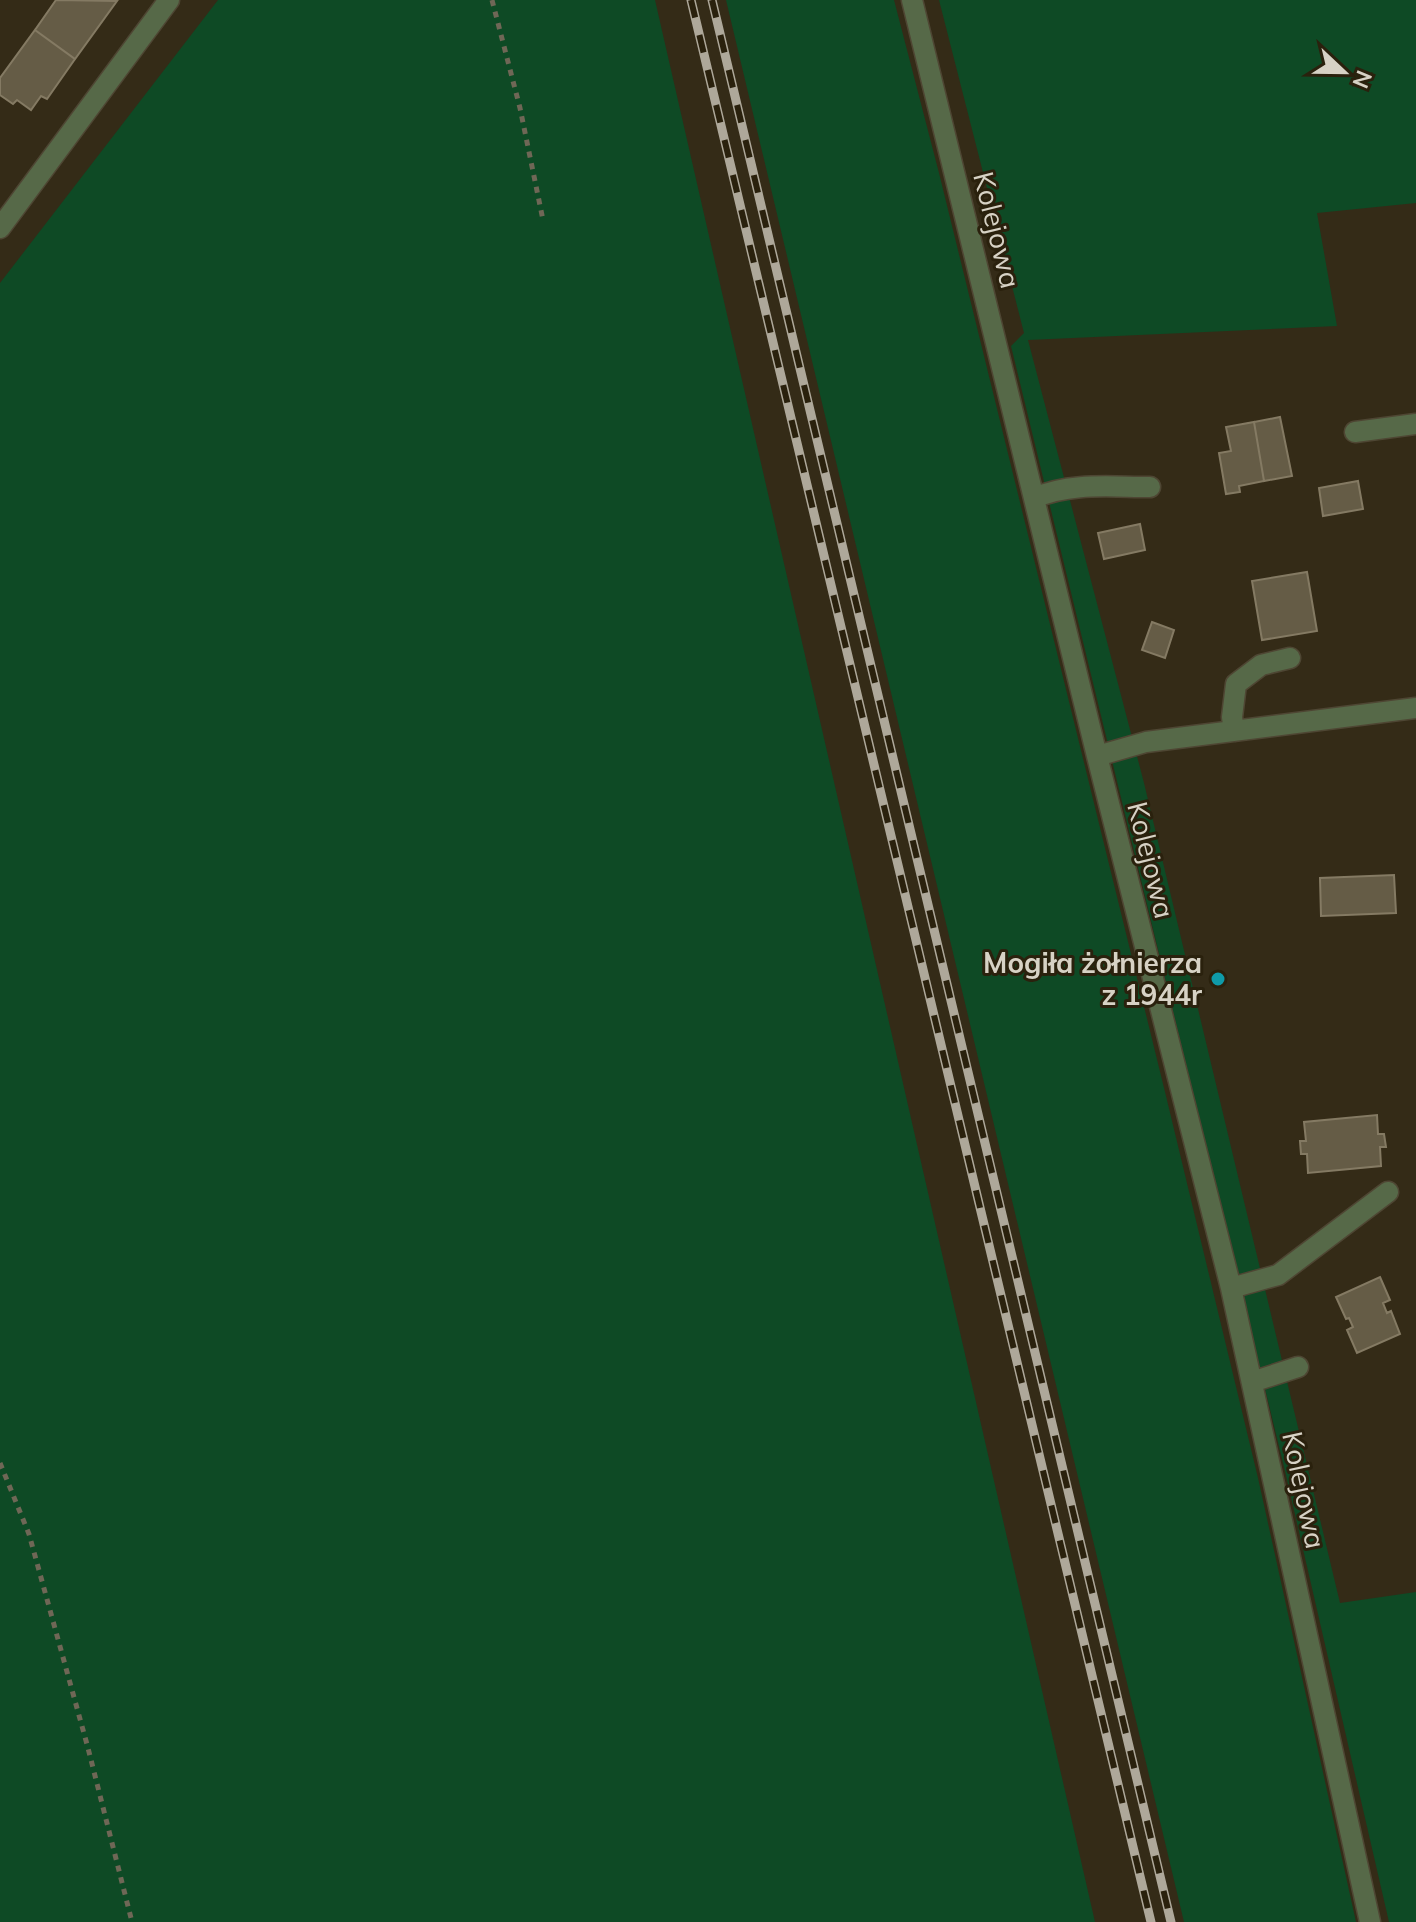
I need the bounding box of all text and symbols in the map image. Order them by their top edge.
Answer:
north arrow [1304,32,1384,112]
text: N [1346,67,1379,92]
street label: Kolejowa [966,168,1029,292]
street label: Kolejowa [1120,798,1183,922]
place label: Mogiła żołnierza z 1944r [983,945,1202,1012]
marker: Mogiła żołnierza z 1944r [1209,970,1227,988]
street label: Kolejowa [1275,1428,1334,1552]

